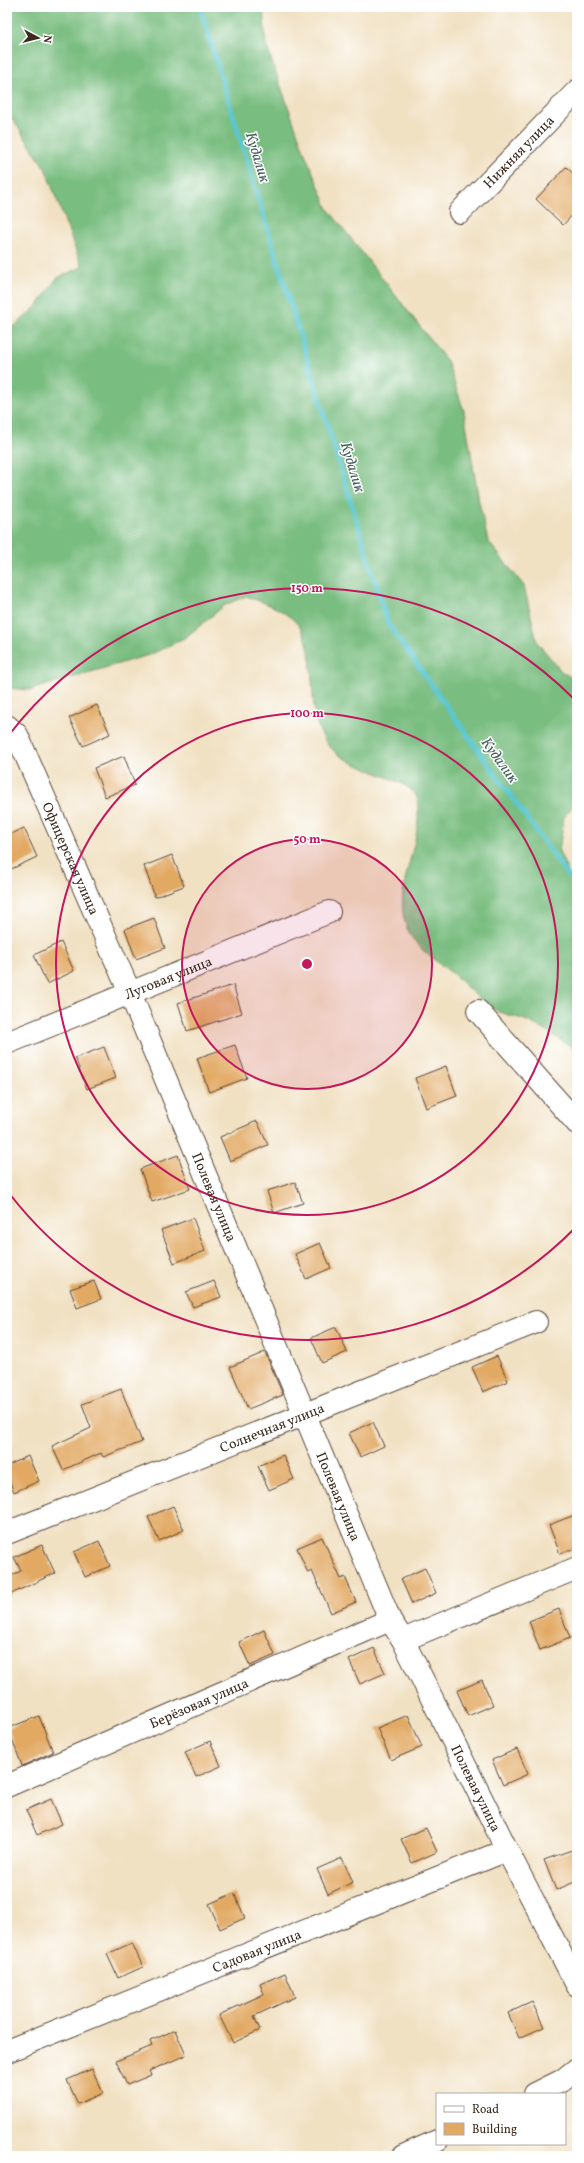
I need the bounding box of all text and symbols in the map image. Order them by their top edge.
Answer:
north arrow [18,18,58,58]
text: N [39,34,54,44]
street label: Нижняя улица [480,112,559,193]
water label: Кудалик [239,130,274,186]
water label: Кудалик [334,440,369,496]
text: 150 m [291,581,323,597]
text: 100 m [290,706,324,722]
water label: Кудалик [475,734,523,789]
street label: Офицерская улица [37,799,103,918]
text: 50 m [293,832,321,848]
street label: Луговая улица [122,953,215,1005]
centre of rings [300,957,314,971]
street label: Полевая улица [186,1150,240,1245]
street label: Солнечная улица [217,1399,327,1458]
street label: Полевая улица [310,1449,364,1544]
street label: Берёзовая улица [147,1674,252,1734]
street label: Полевая улица [445,1742,505,1836]
street label: Садовая улица [210,1926,304,1978]
legend [436,2093,566,2145]
text: Road [472,2102,499,2118]
text: Building [472,2122,517,2138]

